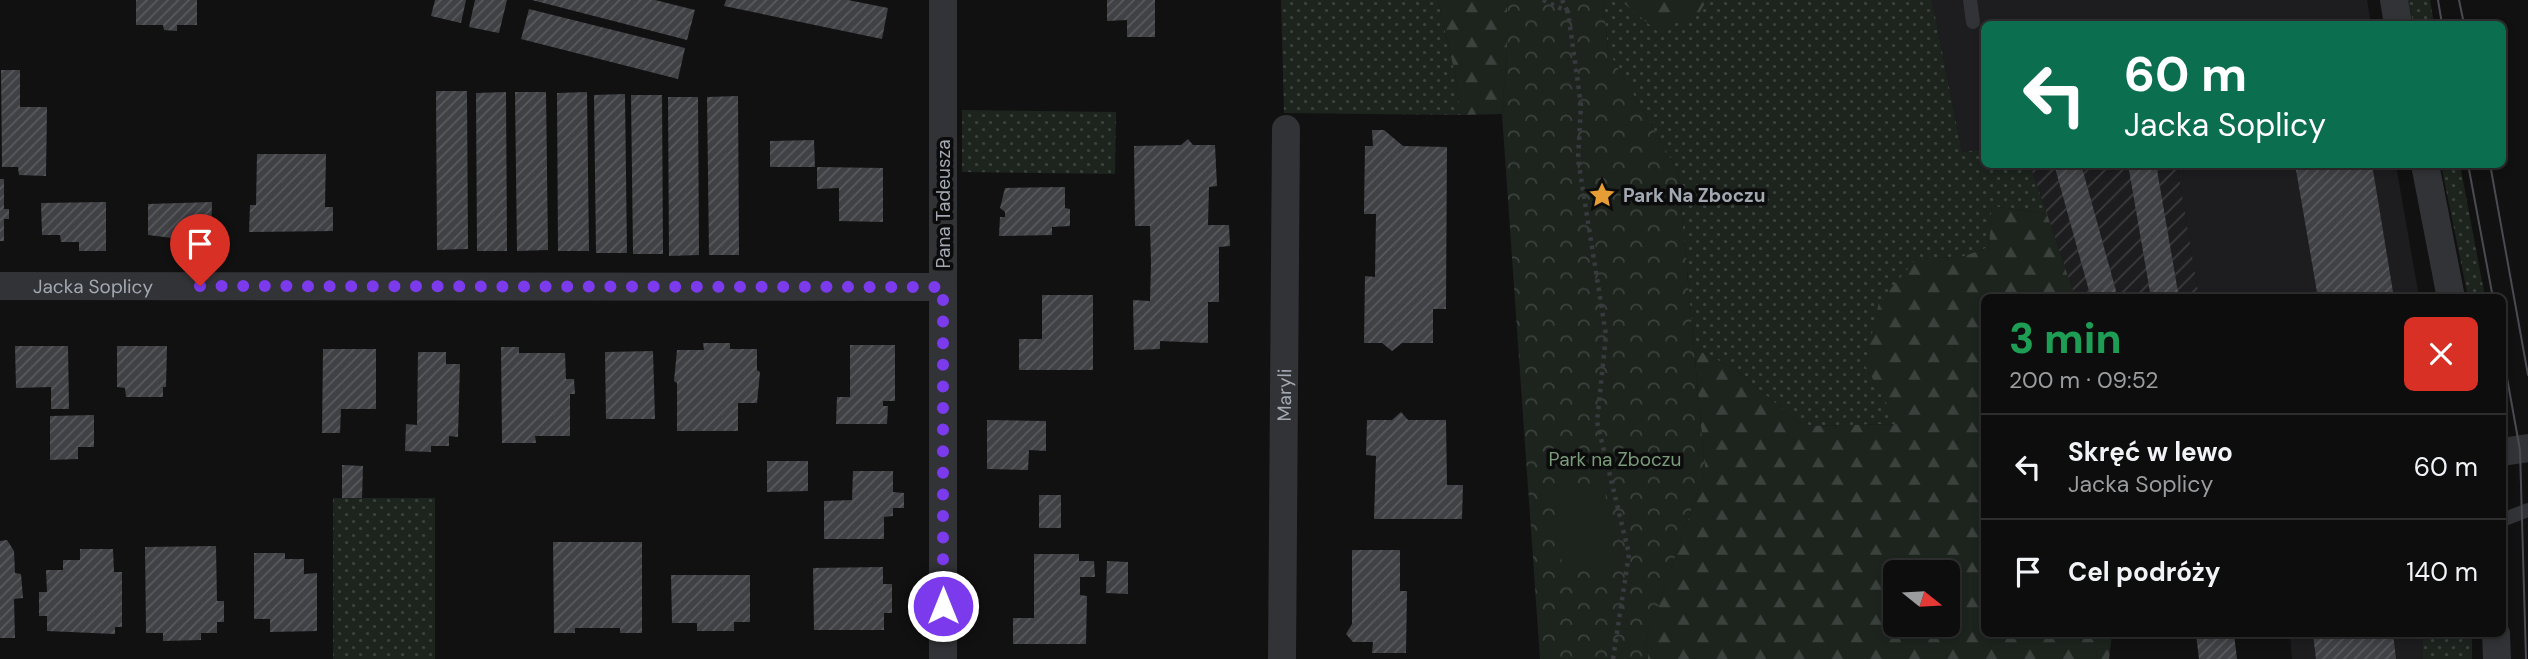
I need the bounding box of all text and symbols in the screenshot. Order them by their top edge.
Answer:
text: 60 m [2124,42,2247,106]
icon: left [2009,49,2100,140]
text: Jacka Soplicy [2124,104,2326,146]
street label: Pana Tadeusza [931,140,956,268]
place icon: Park Na Zboczu [1587,180,1617,210]
place label: Park Na Zboczu [1623,183,1765,208]
pin [170,214,230,286]
icon: arrive [181,225,219,263]
street label: Jacka Soplicy [33,274,154,299]
text: 3 min [2009,311,2122,366]
button: close [2404,317,2478,391]
text: 200 m · 09:52 [2009,365,2159,395]
street label: Maryli [1272,369,1297,421]
text: Skręć w lewo [2068,435,2233,469]
park label: Park na Zboczu [1549,447,1681,472]
icon: left [2009,448,2047,486]
text: 60 m [2414,450,2478,484]
text: Jacka Soplicy [2068,469,2213,499]
icon: arrive [2009,553,2047,591]
text: Cel podróży [2068,555,2221,589]
text: 140 m [2406,555,2478,589]
north arrow [1883,560,1960,637]
map controls [1883,560,1960,637]
position arrow [906,569,980,643]

